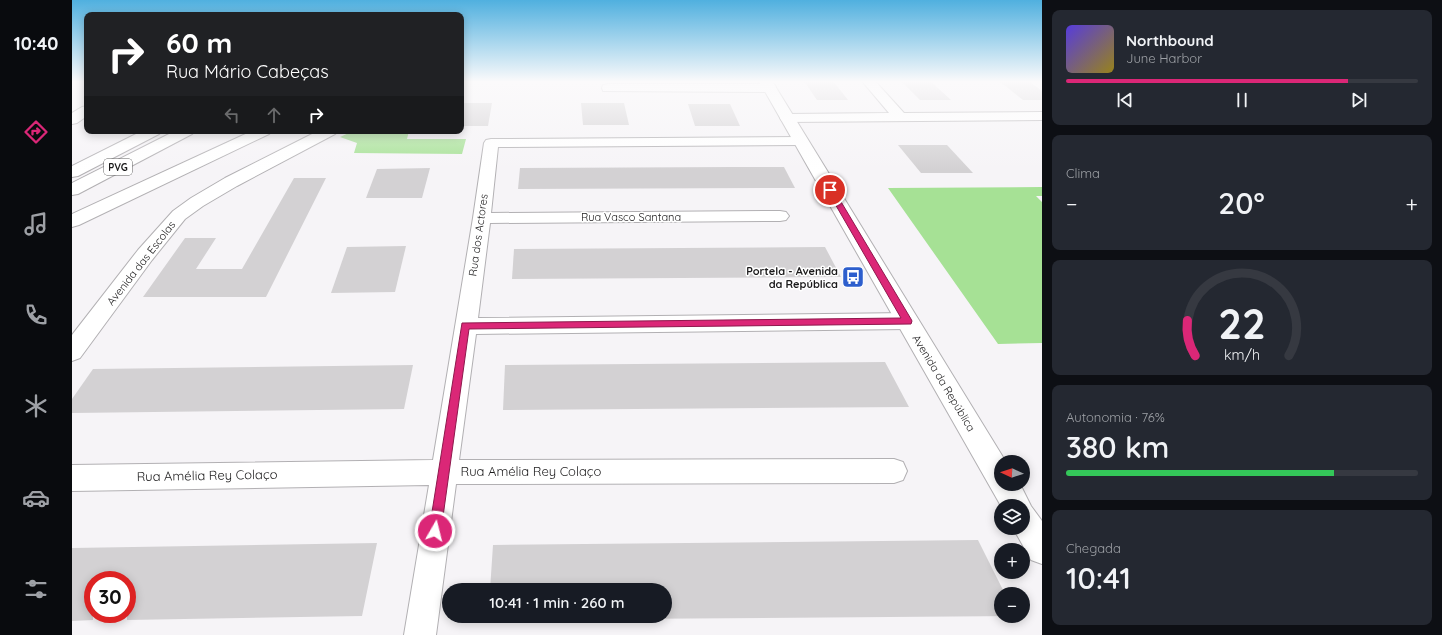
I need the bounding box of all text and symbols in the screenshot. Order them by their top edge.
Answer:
text: 60 m [166,25,232,60]
icon: right [100,28,152,80]
text: Northbound [1126,31,1214,50]
text: 10:40 [14,32,58,55]
text: June Harbor [1126,50,1202,66]
text: Rua Mário Cabeças [166,60,329,83]
icon: previous [1114,89,1136,111]
icon: pause [1231,89,1253,111]
icon: next [1348,89,1370,111]
icon: left [221,104,243,126]
icon: ahead [263,104,285,126]
icon: right [305,104,327,126]
icon: directions [22,118,50,146]
road number: PVG [104,159,132,175]
text: Clima [1066,165,1100,181]
pin [813,173,847,207]
icon: arrive [819,179,841,201]
text: 20° [1218,184,1265,222]
text: − [1066,190,1077,218]
text: + [1406,190,1418,218]
street label: Rua dos Actores [465,193,491,277]
icon: music [22,210,50,238]
street label: Rua Vasco Santana [581,210,681,224]
street label: Avenida das Escolas [104,218,178,308]
place label: Portela - Avenida da República [746,264,838,291]
bus stop icon: Portela - Avenida da República [840,264,866,290]
text: 22 [1218,296,1266,348]
icon: phone [22,301,50,329]
street label: Avenida da República [910,332,978,434]
text: km/h [1224,345,1260,363]
icon: climate [22,392,50,420]
text: Autonomia · 76% [1066,409,1165,425]
text: 380 km [1066,428,1169,466]
north arrow [994,455,1030,491]
map controls [994,455,1030,623]
street label: Rua Amélia Rey Colaço [461,463,602,479]
street label: Rua Amélia Rey Colaço [136,466,278,484]
icon: car [22,484,50,512]
button: layers [994,499,1030,535]
position arrow [414,510,456,552]
text: Chegada [1066,540,1121,556]
button: + [994,543,1030,579]
text: 10:41 [1066,559,1131,597]
speed limit sign: 30 [84,571,136,623]
icon: filters [22,575,50,603]
button: − [994,587,1030,623]
text: 10:41 · 1 min · 260 m [489,593,625,612]

